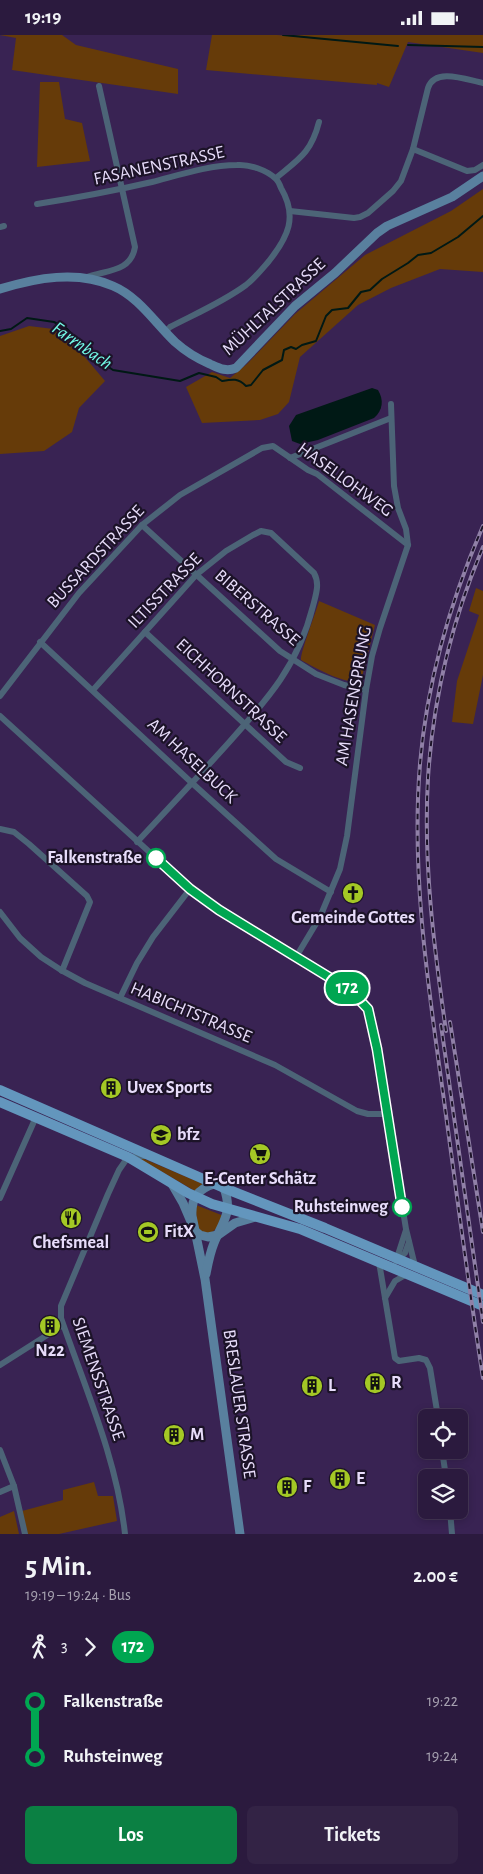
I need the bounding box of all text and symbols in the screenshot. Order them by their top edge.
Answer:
text: 19:19 [25,8,61,27]
street label: FASANENSTRASSE [92,143,226,189]
street label: MÜHLTALSTRASSE [218,253,329,359]
water label: Farrnbach [48,318,116,374]
street label: HASELLOHWEG [294,440,396,520]
street label: BUSSARDSTRASSE [44,502,148,612]
street label: ILTISSTRASSE [125,550,205,632]
street label: BIBERSTRASSE [211,566,303,650]
street label: AM HASENSPRUNG [333,625,375,767]
street label: EICHHORNSTRASSE [172,635,290,747]
street label: AM HASELBUCK [144,715,240,807]
marker: Falkenstraße [146,848,166,868]
place label: Falkenstraße [47,849,142,867]
church icon: Gemeinde Gottes [341,881,365,905]
place label: Gemeinde Gottes [291,909,415,927]
line badge: 172 [318,972,376,1004]
street label: HABICHTSTRASSE [128,979,255,1047]
text: 172 [336,979,358,997]
building icon: Uvex Sports [99,1076,123,1100]
place label: Uvex Sports [127,1079,212,1097]
school or university icon: bfz [149,1123,173,1147]
place label: bfz [177,1126,200,1144]
supermarket icon: E-Center Schätz [248,1142,272,1166]
place label: E-Center Schätz [204,1170,316,1188]
marker: Ruhsteinweg [392,1197,412,1217]
place label: Ruhsteinweg [294,1198,389,1216]
restaurant icon: Chefsmeal [59,1206,83,1230]
sports icon: FitX [136,1220,160,1244]
place label: FitX [164,1223,194,1241]
place label: Chefsmeal [33,1234,109,1252]
building icon: N22 [38,1314,62,1338]
street label: SIEMENSSTRASSE [69,1315,128,1443]
street label: BRESLAUER STRASSE [220,1328,258,1480]
place label: N22 [35,1342,65,1360]
building icon: R [363,1371,387,1395]
building icon: L [300,1374,324,1398]
place label: R [391,1374,402,1392]
place label: L [328,1377,336,1395]
map controls [418,1409,468,1519]
button: locate [418,1409,468,1459]
building icon: M [162,1423,186,1447]
place label: M [190,1426,204,1444]
building icon: E [328,1467,352,1491]
button: layers [418,1469,468,1519]
place label: E [356,1470,365,1488]
building icon: F [275,1475,299,1499]
place label: F [303,1478,312,1496]
text: 5 Min. [25,1553,92,1581]
text: 2.00 € [413,1567,458,1586]
text: 19:19 – 19:24 · Bus [25,1587,131,1603]
icon: walk [25,1633,53,1661]
icon: forward [76,1633,104,1661]
text: 3 [61,1638,68,1654]
text: 172 [122,1638,144,1656]
text: Falkenstraße [63,1692,163,1711]
text: 19:22 [427,1693,458,1709]
text: Ruhsteinweg [63,1747,163,1766]
text: 19:24 [426,1748,458,1764]
button: Los [25,1806,237,1864]
button: Tickets [247,1806,458,1864]

